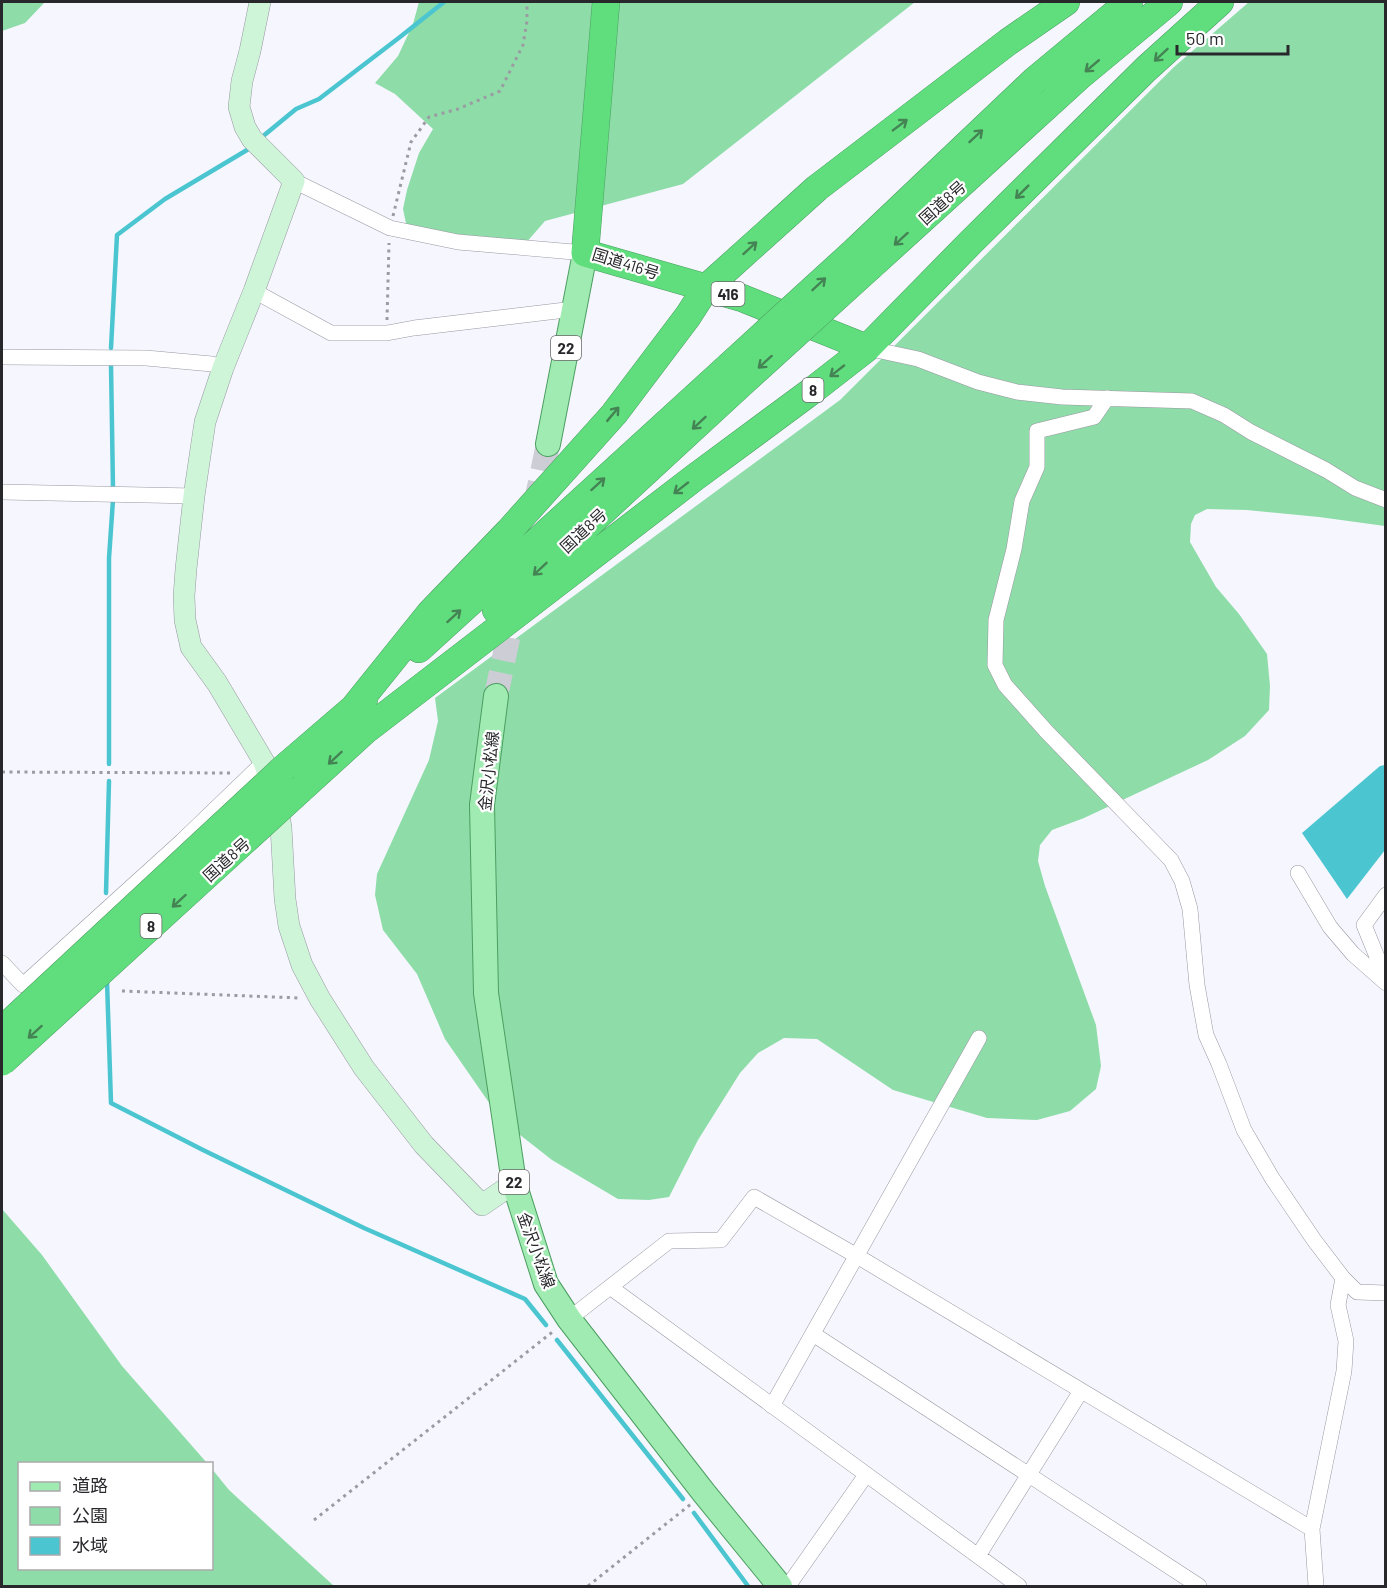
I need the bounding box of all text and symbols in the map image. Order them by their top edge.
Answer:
scale bar [1177,18,1288,56]
text: 50 m [1186,27,1224,49]
one-way arrow [1154,48,1169,62]
one-way arrow [1085,59,1100,73]
one-way arrow [892,118,908,131]
one-way arrow [968,129,983,144]
street label: 国道8号 [915,176,969,228]
one-way arrow [1014,184,1029,199]
one-way arrow [894,232,909,246]
one-way arrow [742,241,757,255]
street label: 国道416号 [590,244,662,282]
one-way arrow [811,277,826,291]
road number: 416 [712,282,744,306]
road number: 22 [551,336,581,360]
one-way arrow [758,355,773,369]
one-way arrow [829,365,845,378]
road number: 8 [802,378,824,402]
one-way arrow [606,407,619,423]
one-way arrow [692,416,707,430]
one-way arrow [590,477,605,491]
one-way arrow [673,481,689,494]
street label: 国道8号 [556,504,610,556]
one-way arrow [533,562,548,577]
one-way arrow [446,609,461,623]
street label: 金沢小松線 [474,730,502,812]
one-way arrow [328,751,343,765]
street label: 国道8号 [199,833,253,885]
one-way arrow [172,893,187,908]
road number: 8 [140,914,162,938]
one-way arrow [28,1025,43,1039]
road number: 22 [499,1170,529,1194]
street label: 金沢小松線 [514,1209,560,1291]
legend [18,1462,213,1570]
text: 道路 [72,1474,108,1496]
text: 公園 [72,1504,108,1526]
text: 水域 [72,1534,108,1556]

